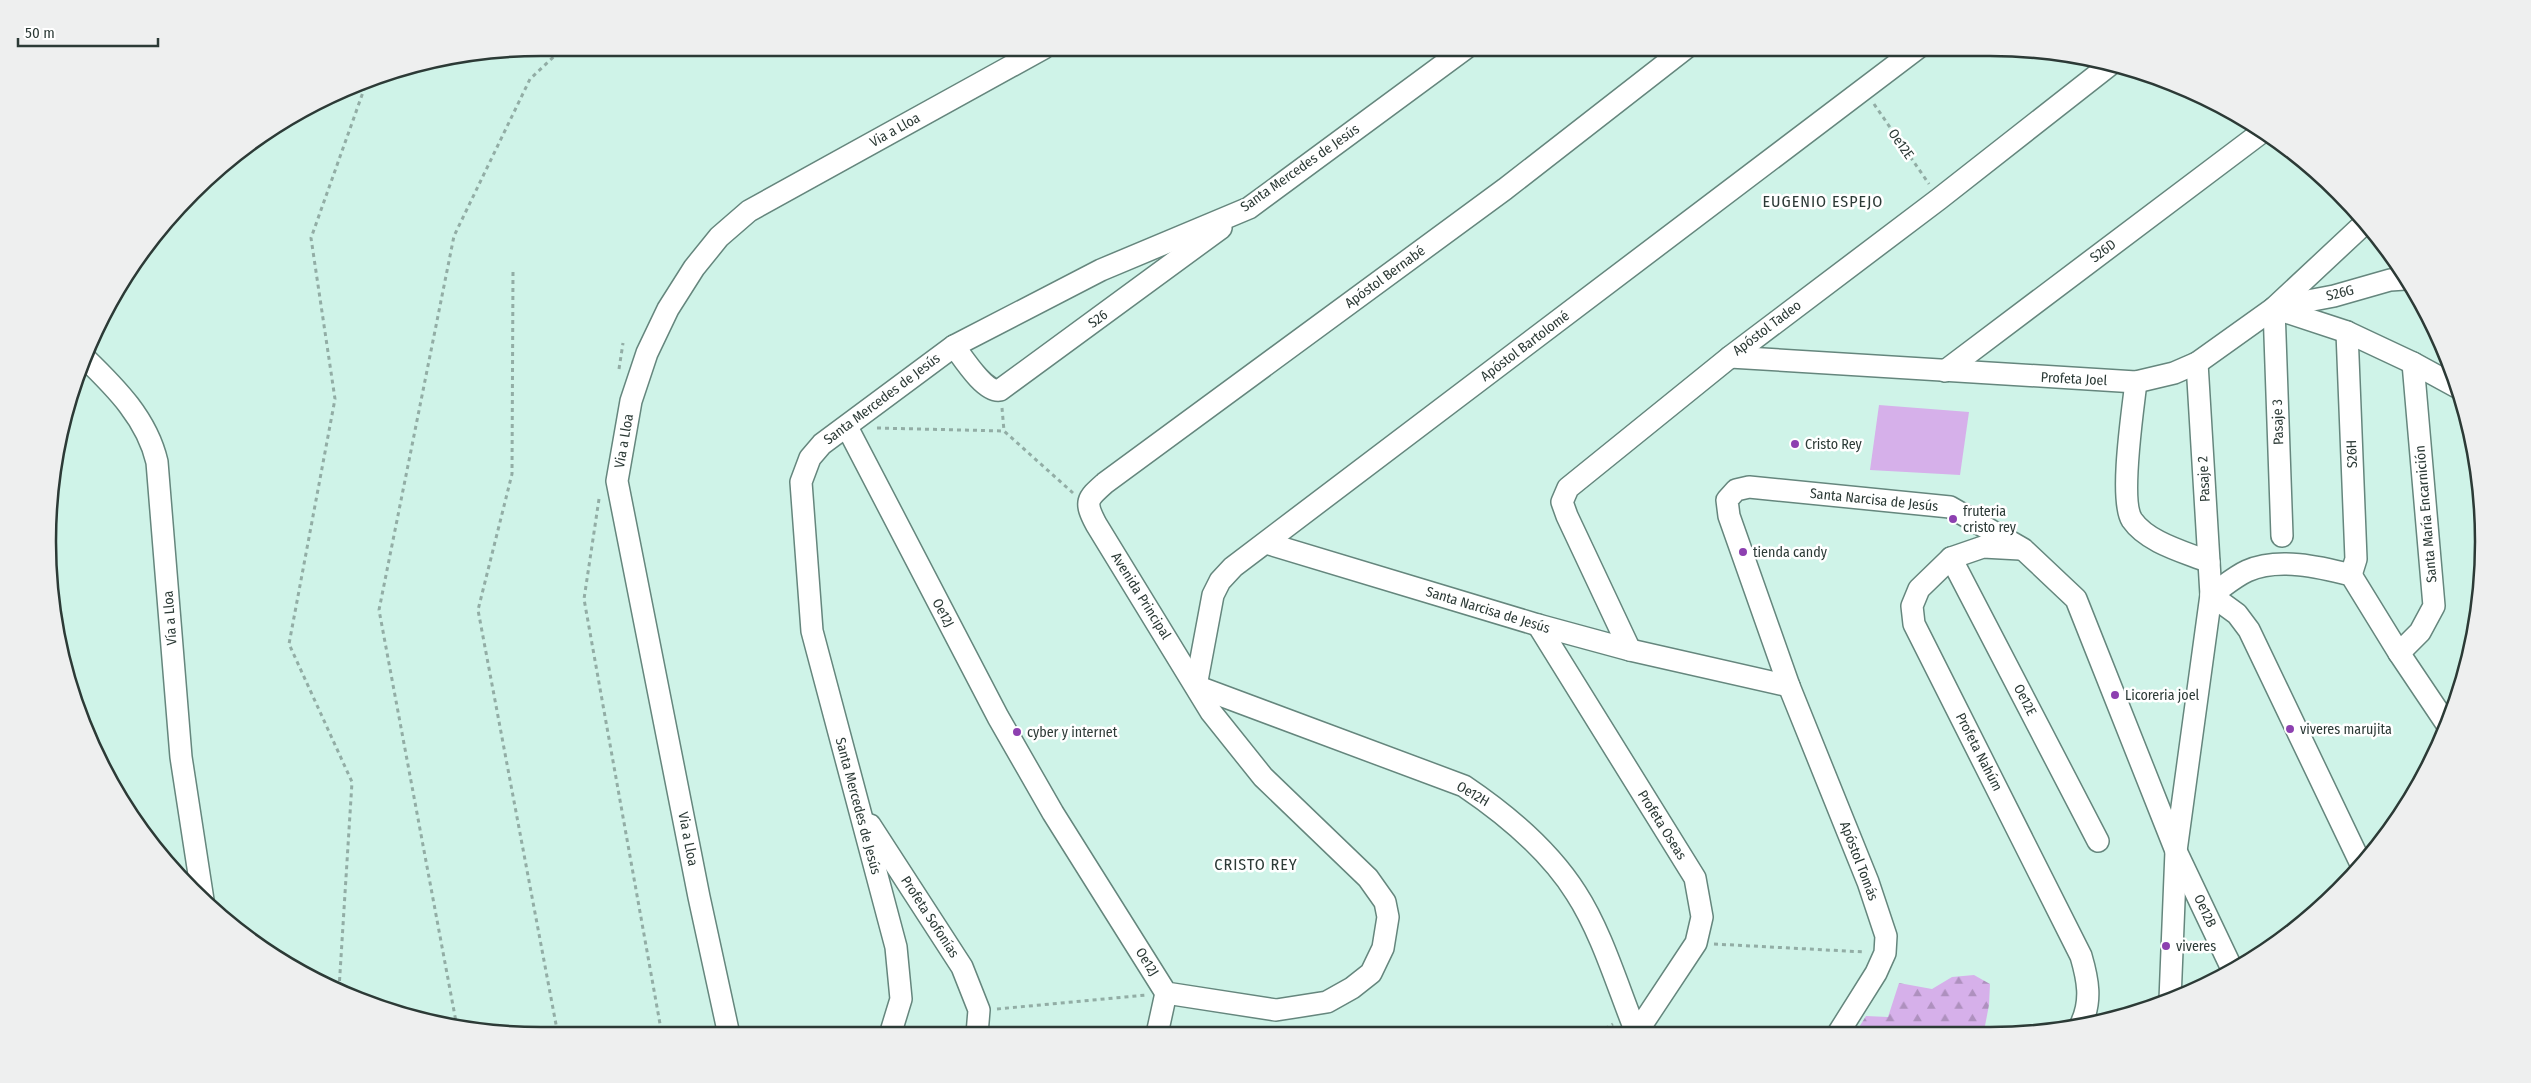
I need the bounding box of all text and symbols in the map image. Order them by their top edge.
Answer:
scale bar [18,15,158,47]
text: 50 m [25,24,55,42]
street label: Via a Lloa [867,109,923,151]
street label: Santa Mercedes de Jesús [1237,121,1363,215]
street label: Oe12E [1885,126,1918,163]
district label: EUGENIO ESPEJO [1763,192,1883,211]
street label: S26D [2087,236,2119,266]
street label: Apóstol Bernabé [1342,242,1428,312]
street label: S26G [2324,281,2356,305]
street label: Apóstol Tadeo [1729,297,1805,359]
street label: S26 [1085,306,1111,332]
street label: Apóstol Bartolomé [1477,307,1573,385]
street label: Santa Mercedes de Jesús [820,350,944,448]
street label: Profeta Joel [2040,369,2108,389]
street label: Pasaje 3 [2269,399,2287,445]
street label: Via a Lloa [611,412,637,469]
place label: Cristo Rey [1805,436,1863,453]
marker: Cristo Rey [1789,438,1801,450]
street label: S26H [2343,440,2361,468]
street label: Santa María Encarnición [2412,445,2440,583]
street label: Pasaje 2 [2194,456,2214,502]
street label: Santa Narcisa de Jesús [1809,485,1939,515]
place label: fruteria cristo rey [1963,503,2017,536]
marker: fruteria cristo rey [1947,513,1959,525]
place label: tienda candy [1753,544,1828,561]
marker: tienda candy [1737,546,1749,558]
street label: Avenida Principal [1108,549,1175,643]
street label: Santa Narcisa de Jesús [1424,583,1552,637]
street label: Vía a Lloa [160,590,180,646]
street label: Oe12J [928,596,958,630]
street label: Oe12E [2010,681,2040,719]
place label: Licoreria joel [2125,687,2200,704]
marker: Licoreria joel [2109,689,2121,701]
street label: Profeta Nahúm [1952,710,2006,794]
place label: viveres marujita [2300,721,2392,738]
marker: viveres marujita [2284,723,2296,735]
place label: cyber y internet [1027,724,1118,741]
marker: cyber y internet [1011,726,1023,738]
street label: Santa Mercedes de Jesús [832,736,884,876]
street label: Oe12H [1454,778,1492,810]
street label: Profeta Oseas [1634,787,1690,863]
street label: Via a Lloa [674,811,702,868]
street label: Apóstol Tomás [1836,819,1882,903]
district label: CRISTO REY [1214,855,1298,874]
street label: Profeta Sofonías [897,873,963,961]
street label: Oe12B [2190,892,2220,930]
place label: viveres [2176,938,2216,955]
marker: viveres [2160,940,2172,952]
street label: Oe12J [1132,945,1162,979]

